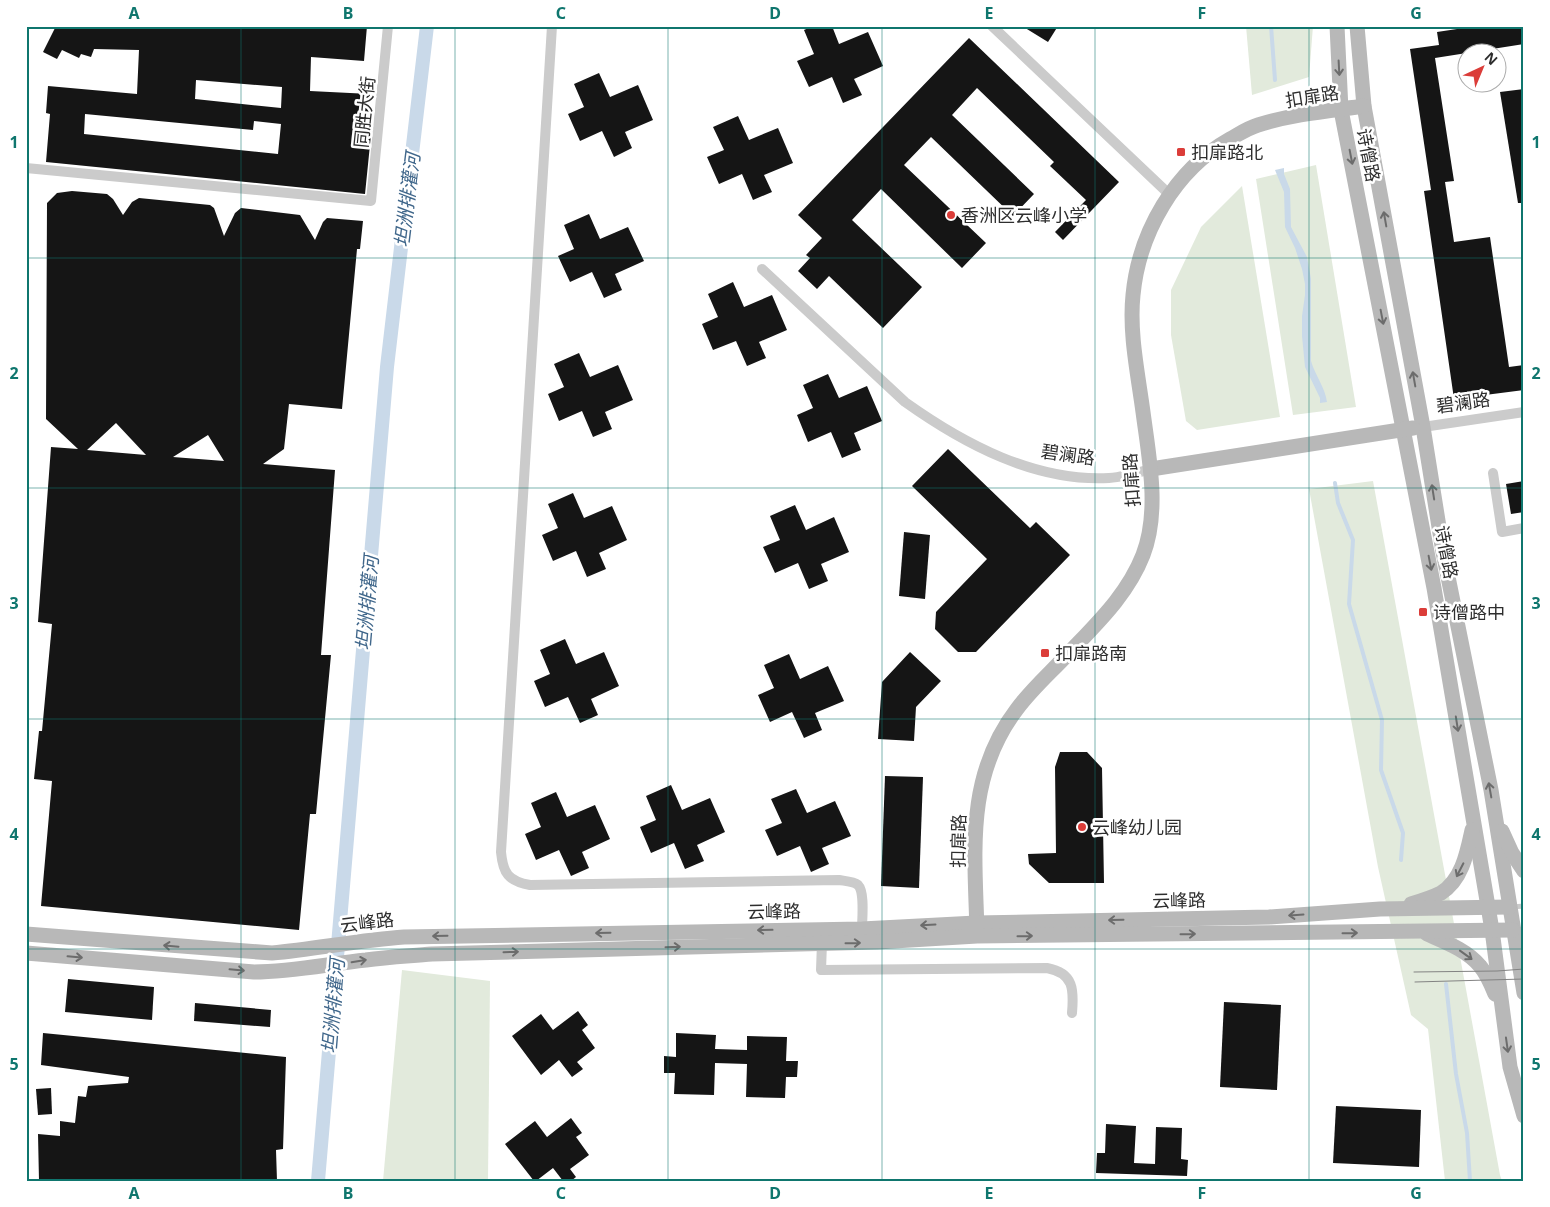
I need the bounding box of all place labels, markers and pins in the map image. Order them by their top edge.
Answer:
place label: 扣扉路北 [1191,140,1263,164]
marker: 扣扉路北 [1175,146,1187,158]
place label: 香洲区云峰小学 [961,203,1087,227]
marker: 香洲区云峰小学 [945,209,957,221]
place label: 诗僧路中 [1433,600,1505,624]
marker: 诗僧路中 [1417,606,1429,618]
place label: 扣扉路南 [1055,641,1127,665]
marker: 扣扉路南 [1039,647,1051,659]
place label: 云峰幼儿园 [1092,815,1182,839]
marker: 云峰幼儿园 [1076,821,1088,833]

